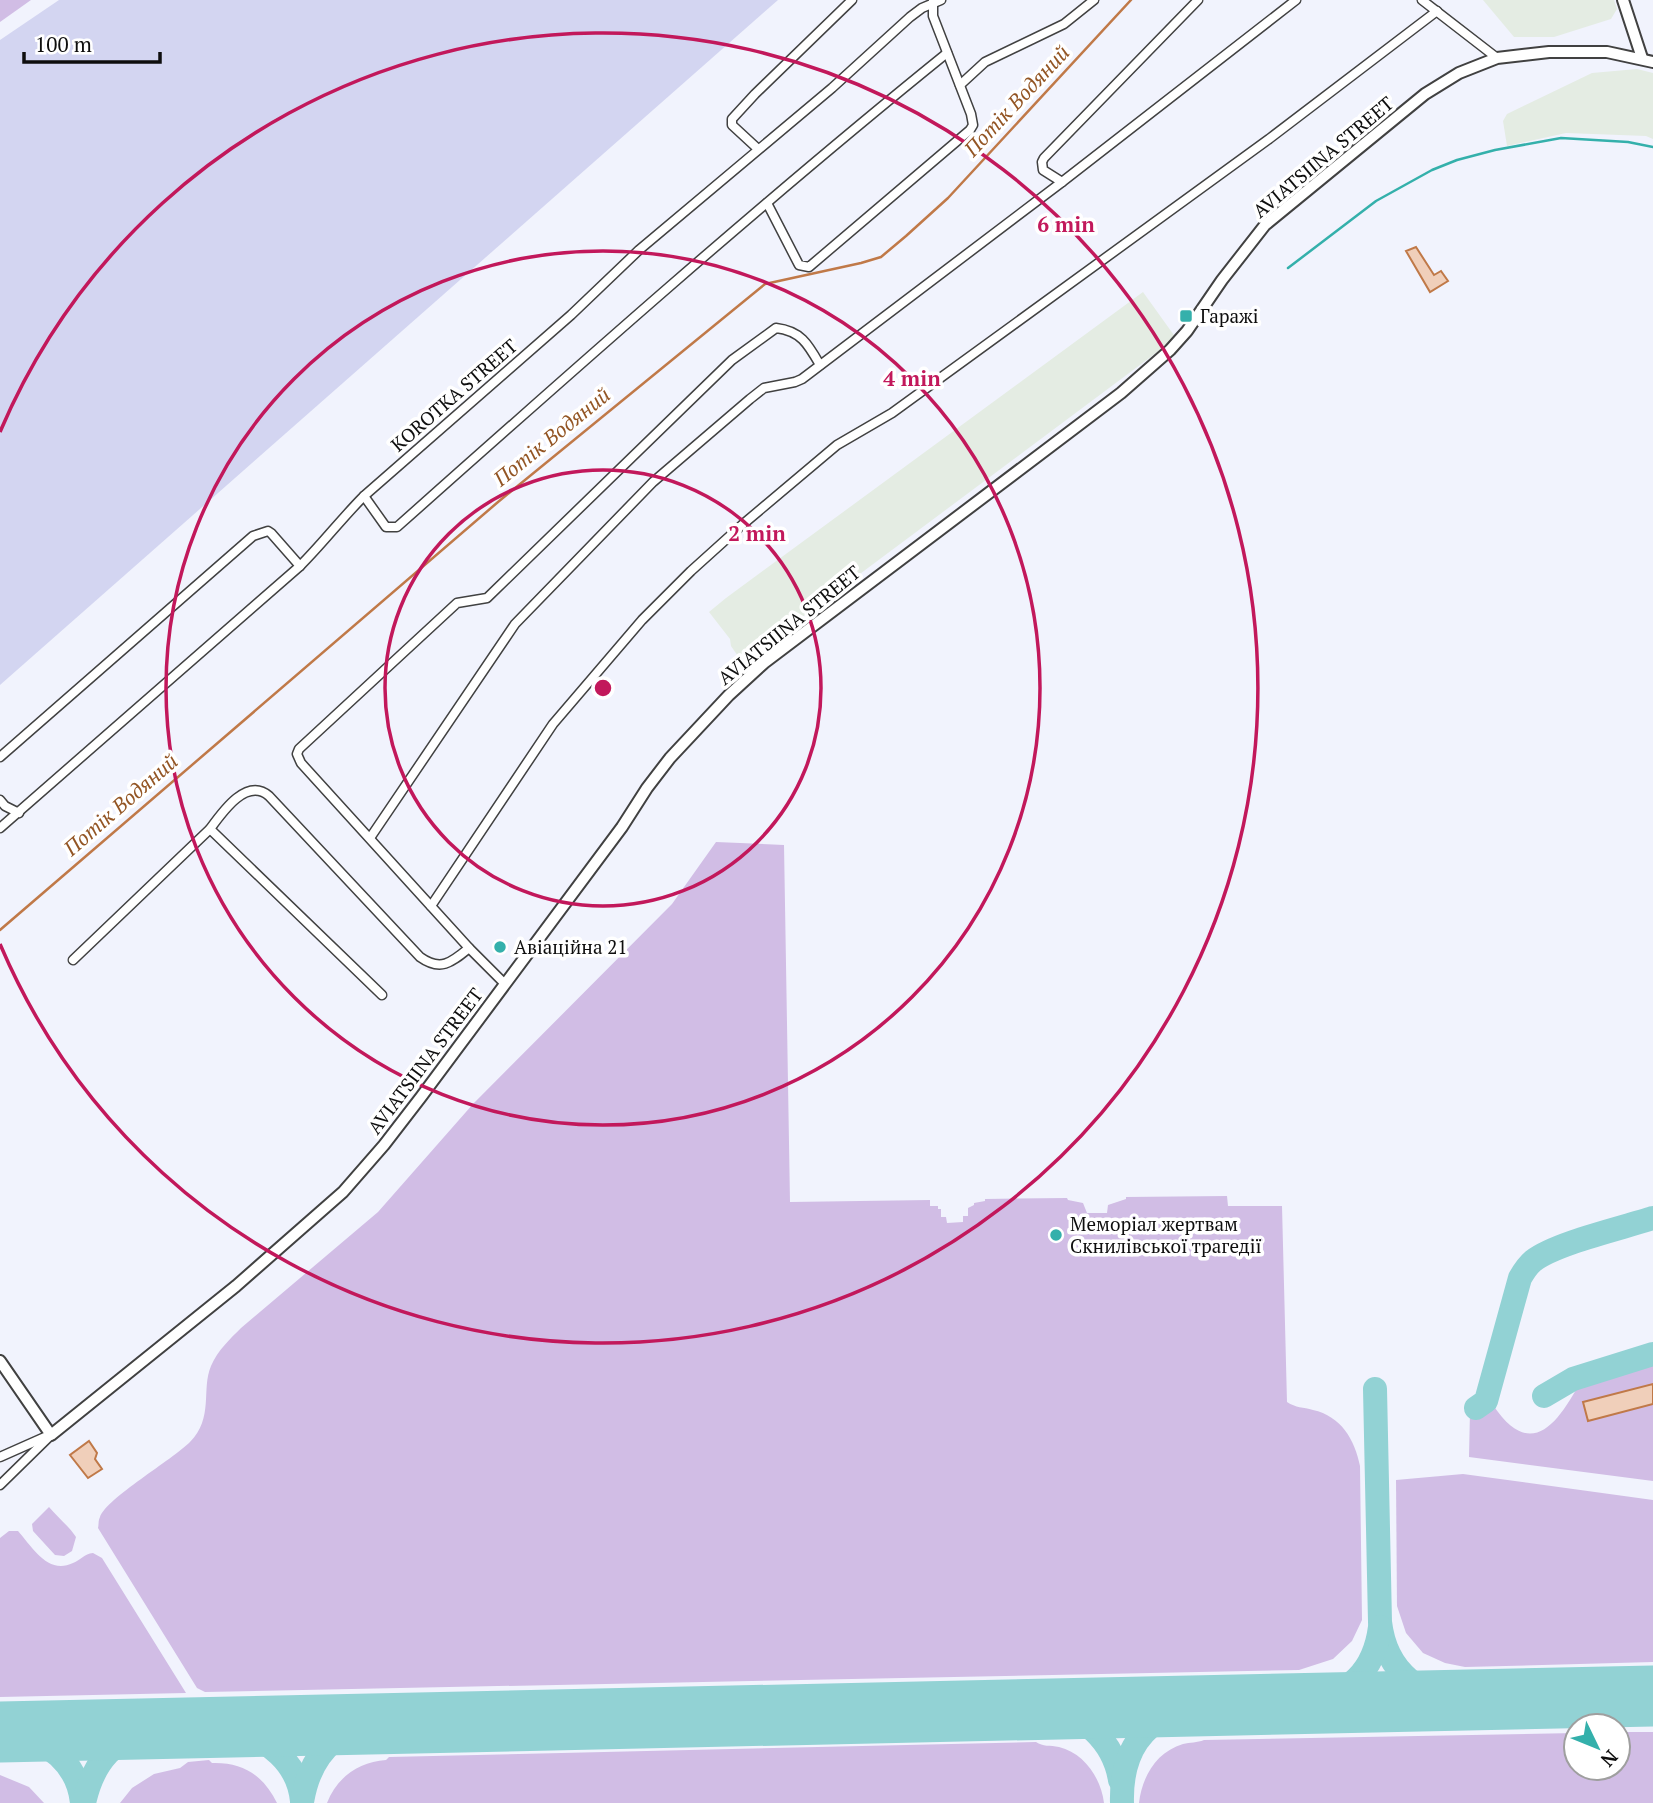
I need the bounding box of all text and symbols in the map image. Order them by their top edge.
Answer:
scale bar [24,21,161,65]
text: 100 m [35,30,92,58]
water label: Потік Водяний [957,39,1075,163]
street label: AVIATSIINA STREET [1247,90,1399,223]
text: 6 min [1037,210,1095,238]
place label: Гаражі [1200,303,1259,328]
marker: Гаражі [1178,308,1194,324]
street label: KOROTKA STREET [385,333,522,456]
text: 4 min [883,364,941,392]
water label: Потік Водяний [486,380,616,493]
text: 2 min [728,519,786,547]
street label: AVIATSIINA STREET [712,559,865,690]
centre of rings [591,676,615,700]
water label: Потік Водяний [57,747,183,862]
place label: Авіаційна 21 [514,934,627,959]
marker: Авіаційна 21 [492,939,508,955]
street label: AVIATSIINA STREET [361,982,488,1139]
place label: Меморіал жертвам Скнилівської трагедії [1070,1211,1262,1258]
marker: Меморіал жертвам Скнилівської трагедії [1048,1227,1064,1243]
north arrow [1562,1712,1632,1782]
text: N [1595,1745,1624,1773]

